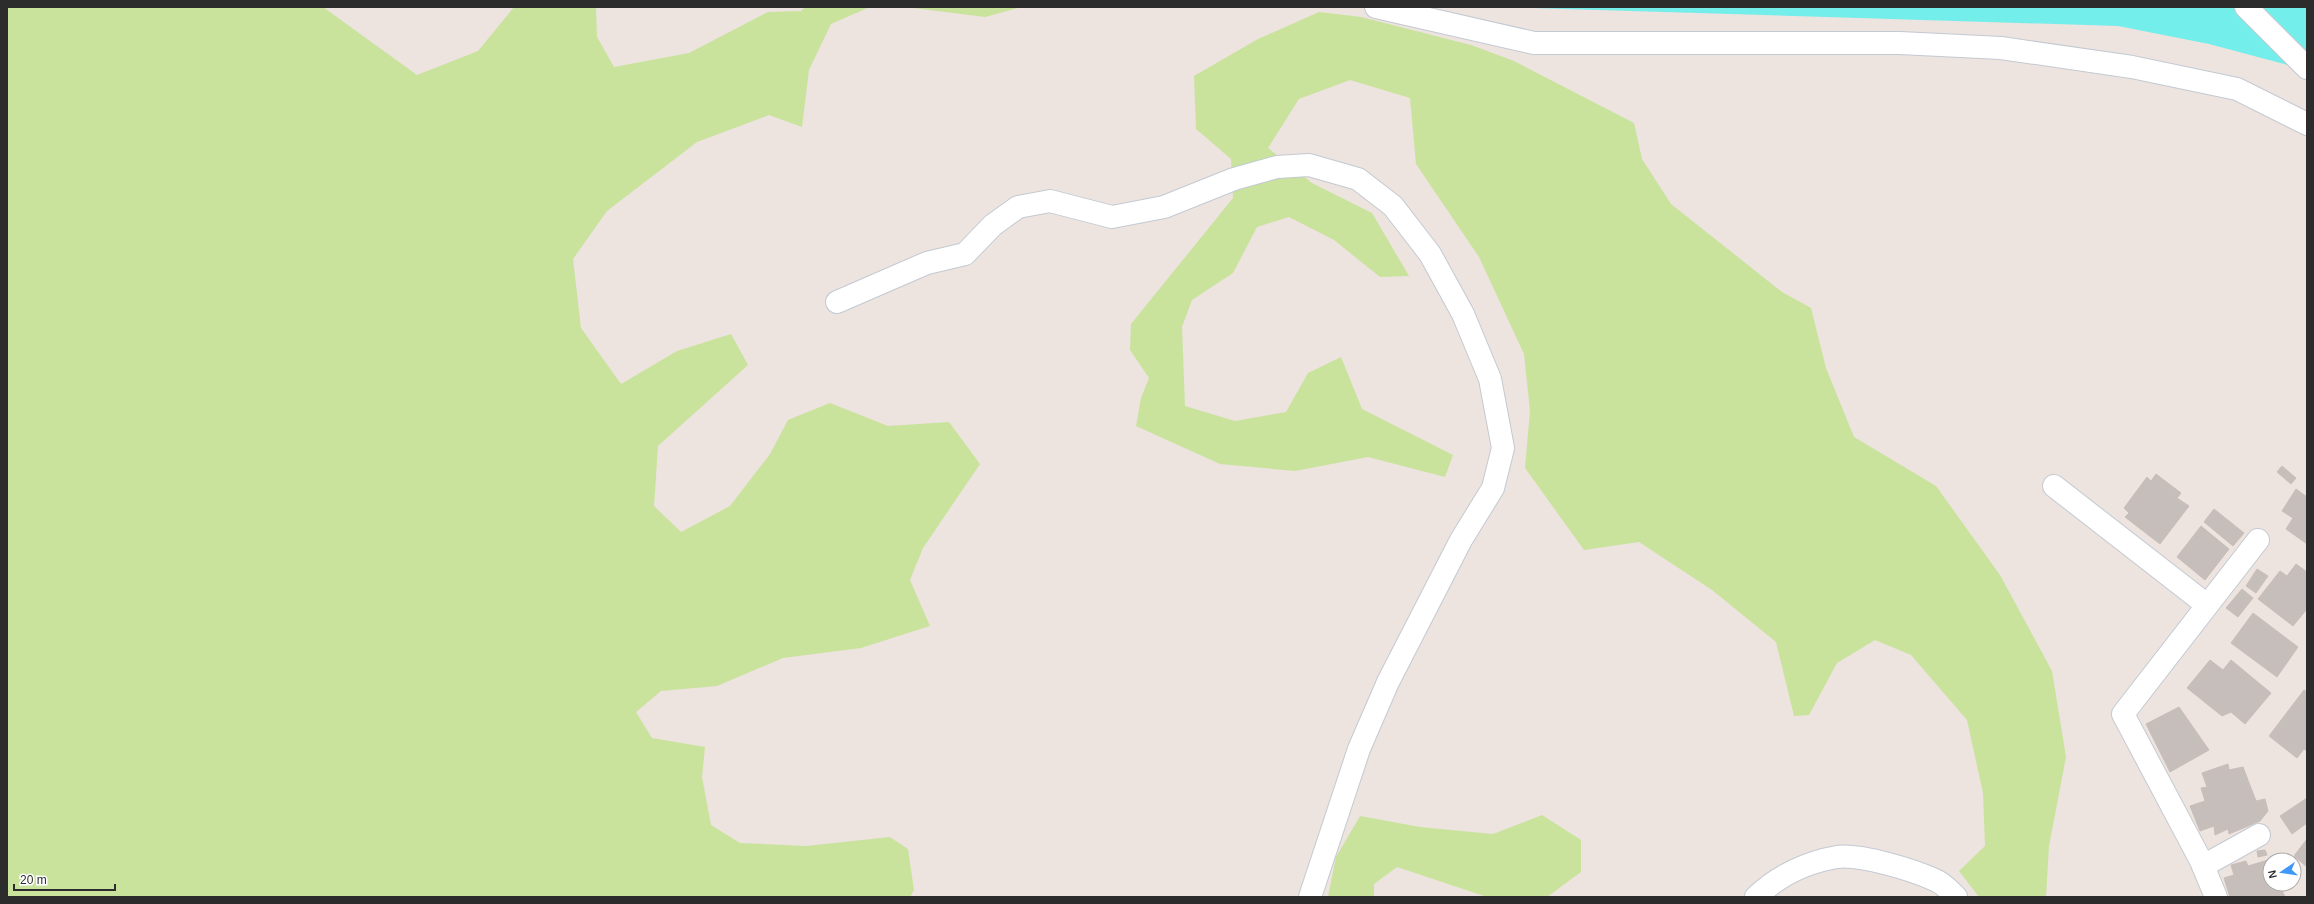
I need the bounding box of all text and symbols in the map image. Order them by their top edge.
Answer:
north arrow [2262,852,2302,892]
scale bar [14,866,115,892]
text: N [2266,869,2279,879]
text: 20 m [20,873,47,887]

